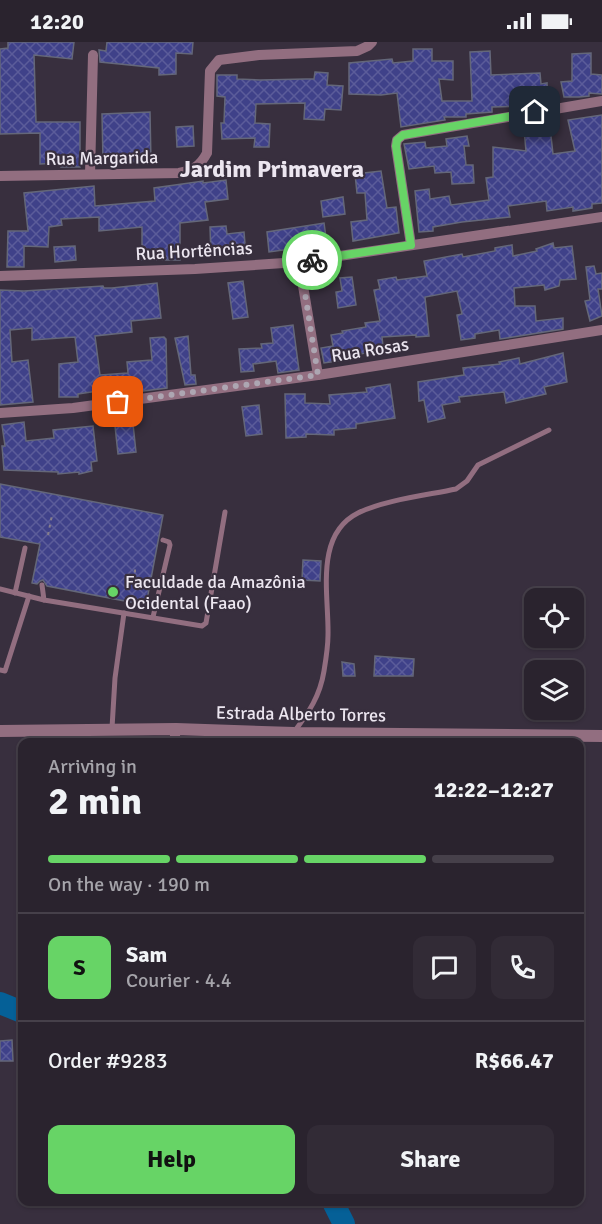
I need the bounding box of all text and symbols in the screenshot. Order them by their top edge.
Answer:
text: 12:20 [30,8,84,35]
pin [509,86,560,137]
icon: home [518,95,551,128]
street label: Rua Margarida [46,146,158,170]
district label: Jardim Primavera [180,154,364,184]
courier [282,230,342,290]
street label: Rua Hortências [135,237,253,265]
icon: bike [296,244,329,277]
street label: Rua Rosas [330,333,410,367]
pin [92,376,143,427]
icon: bag [101,385,134,418]
place label: Faculdade da Amazônia Ocidental (Faao) [125,571,306,614]
marker: Faculdade da Amazônia Ocidental (Faao) [106,585,120,599]
map controls [524,588,584,720]
button: locate [524,588,584,648]
button: layers [524,660,584,720]
street label: Estrada Alberto Torres [216,702,386,726]
text: Arriving in [48,754,137,779]
text: 12:22–12:27 [434,776,554,803]
text: 2 min [48,777,142,825]
text: On the way · 190 m [48,872,210,897]
button: chat [413,936,476,999]
button: phone [491,936,554,999]
text: Sam [126,941,167,968]
text: S [73,954,86,981]
text: Courier · 4.4 [126,968,232,993]
text: Order #9283 [48,1047,168,1074]
text: R$66.47 [475,1047,554,1074]
button: Help [48,1125,295,1194]
button: Share [307,1125,554,1194]

